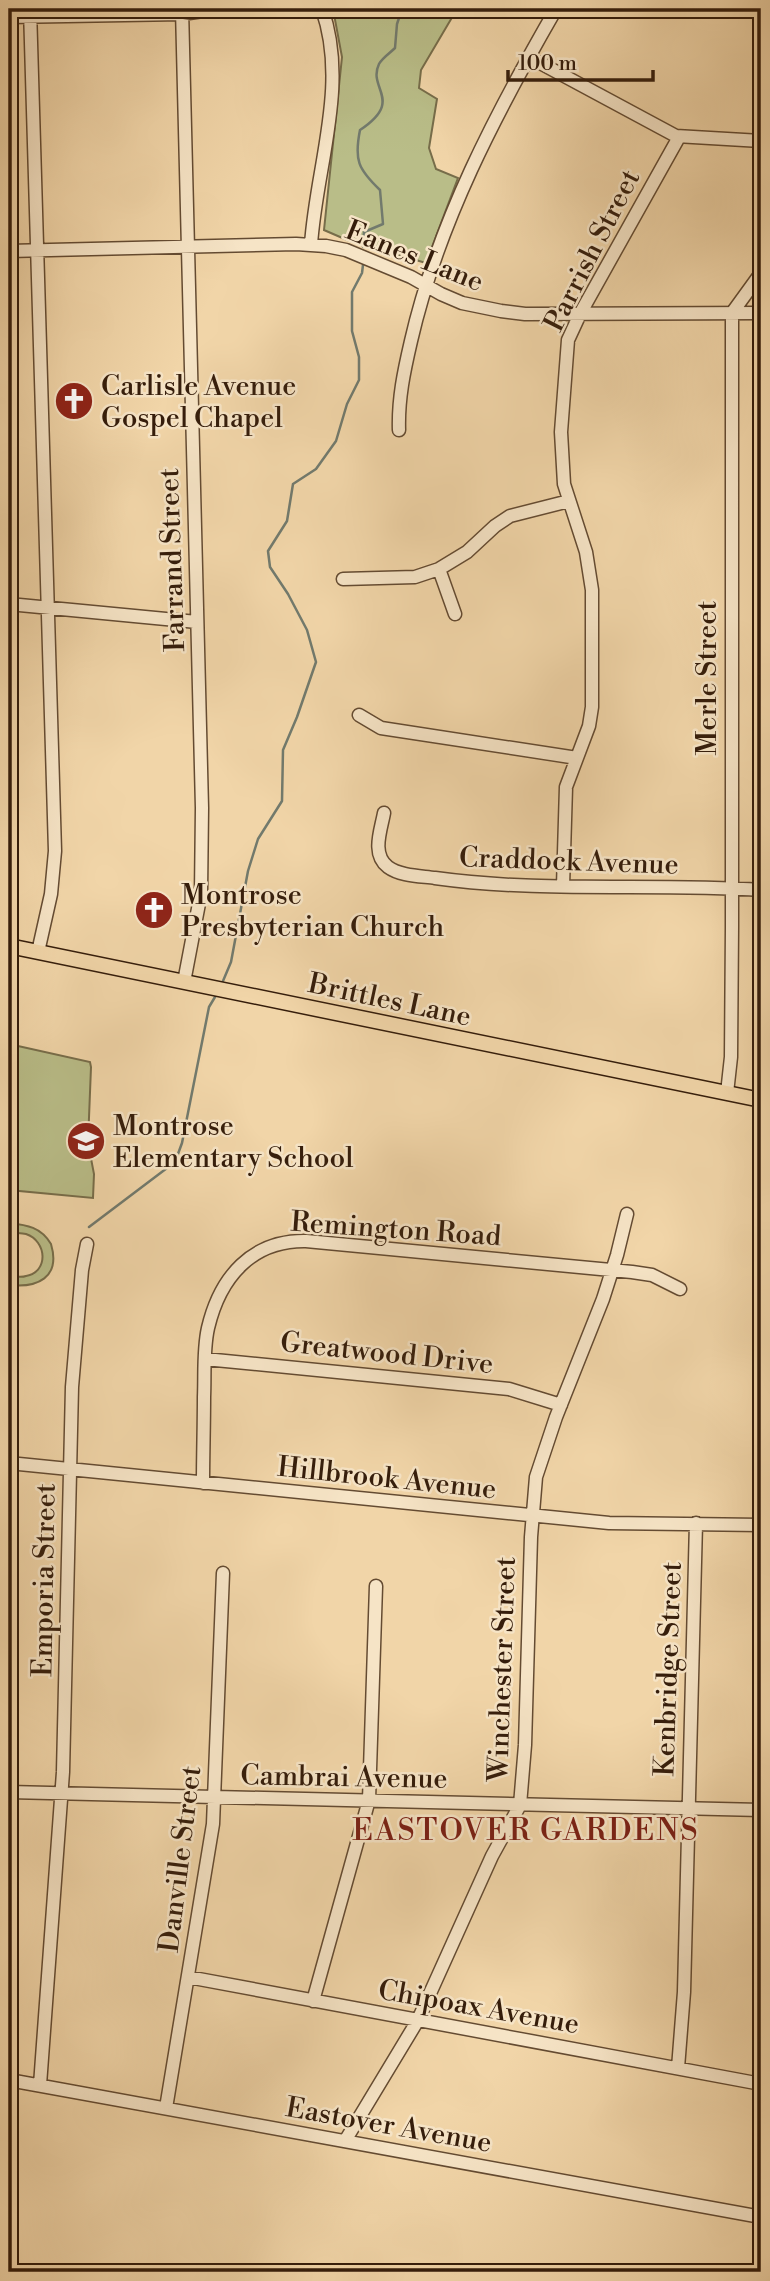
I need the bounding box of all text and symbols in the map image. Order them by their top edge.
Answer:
scale bar [508,38,653,82]
text: 100 m [518,51,577,77]
street label: Parrish Street [537,164,648,338]
street label: Eanes Lane [340,213,489,300]
place label: Carlisle Avenue Gospel Chapel [101,369,296,436]
church icon: Carlisle Avenue Gospel Chapel [53,380,95,422]
street label: Farrand Street [152,467,193,653]
street label: Merle Street [690,601,725,755]
street label: Craddock Avenue [459,840,679,883]
place label: Montrose Presbyterian Church [181,878,445,945]
church icon: Montrose Presbyterian Church [133,889,175,931]
street label: Brittles Lane [304,966,474,1035]
place label: Montrose Elementary School [113,1109,354,1176]
school or university icon: Montrose Elementary School [65,1120,107,1162]
street label: Remington Road [289,1205,502,1254]
street label: Greatwood Drive [279,1325,495,1382]
street label: Hillbrook Avenue [276,1450,498,1507]
street label: Emporia Street [25,1483,64,1677]
street label: Winchester Street [481,1556,524,1783]
street label: Kenbridge Street [647,1561,690,1777]
street label: Cambrai Avenue [240,1758,448,1797]
street label: Danville Street [152,1764,209,1955]
district label: EASTOVER GARDENS [352,1812,700,1850]
street label: Chipoax Avenue [376,1973,582,2042]
street label: Eastover Avenue [283,2090,494,2161]

